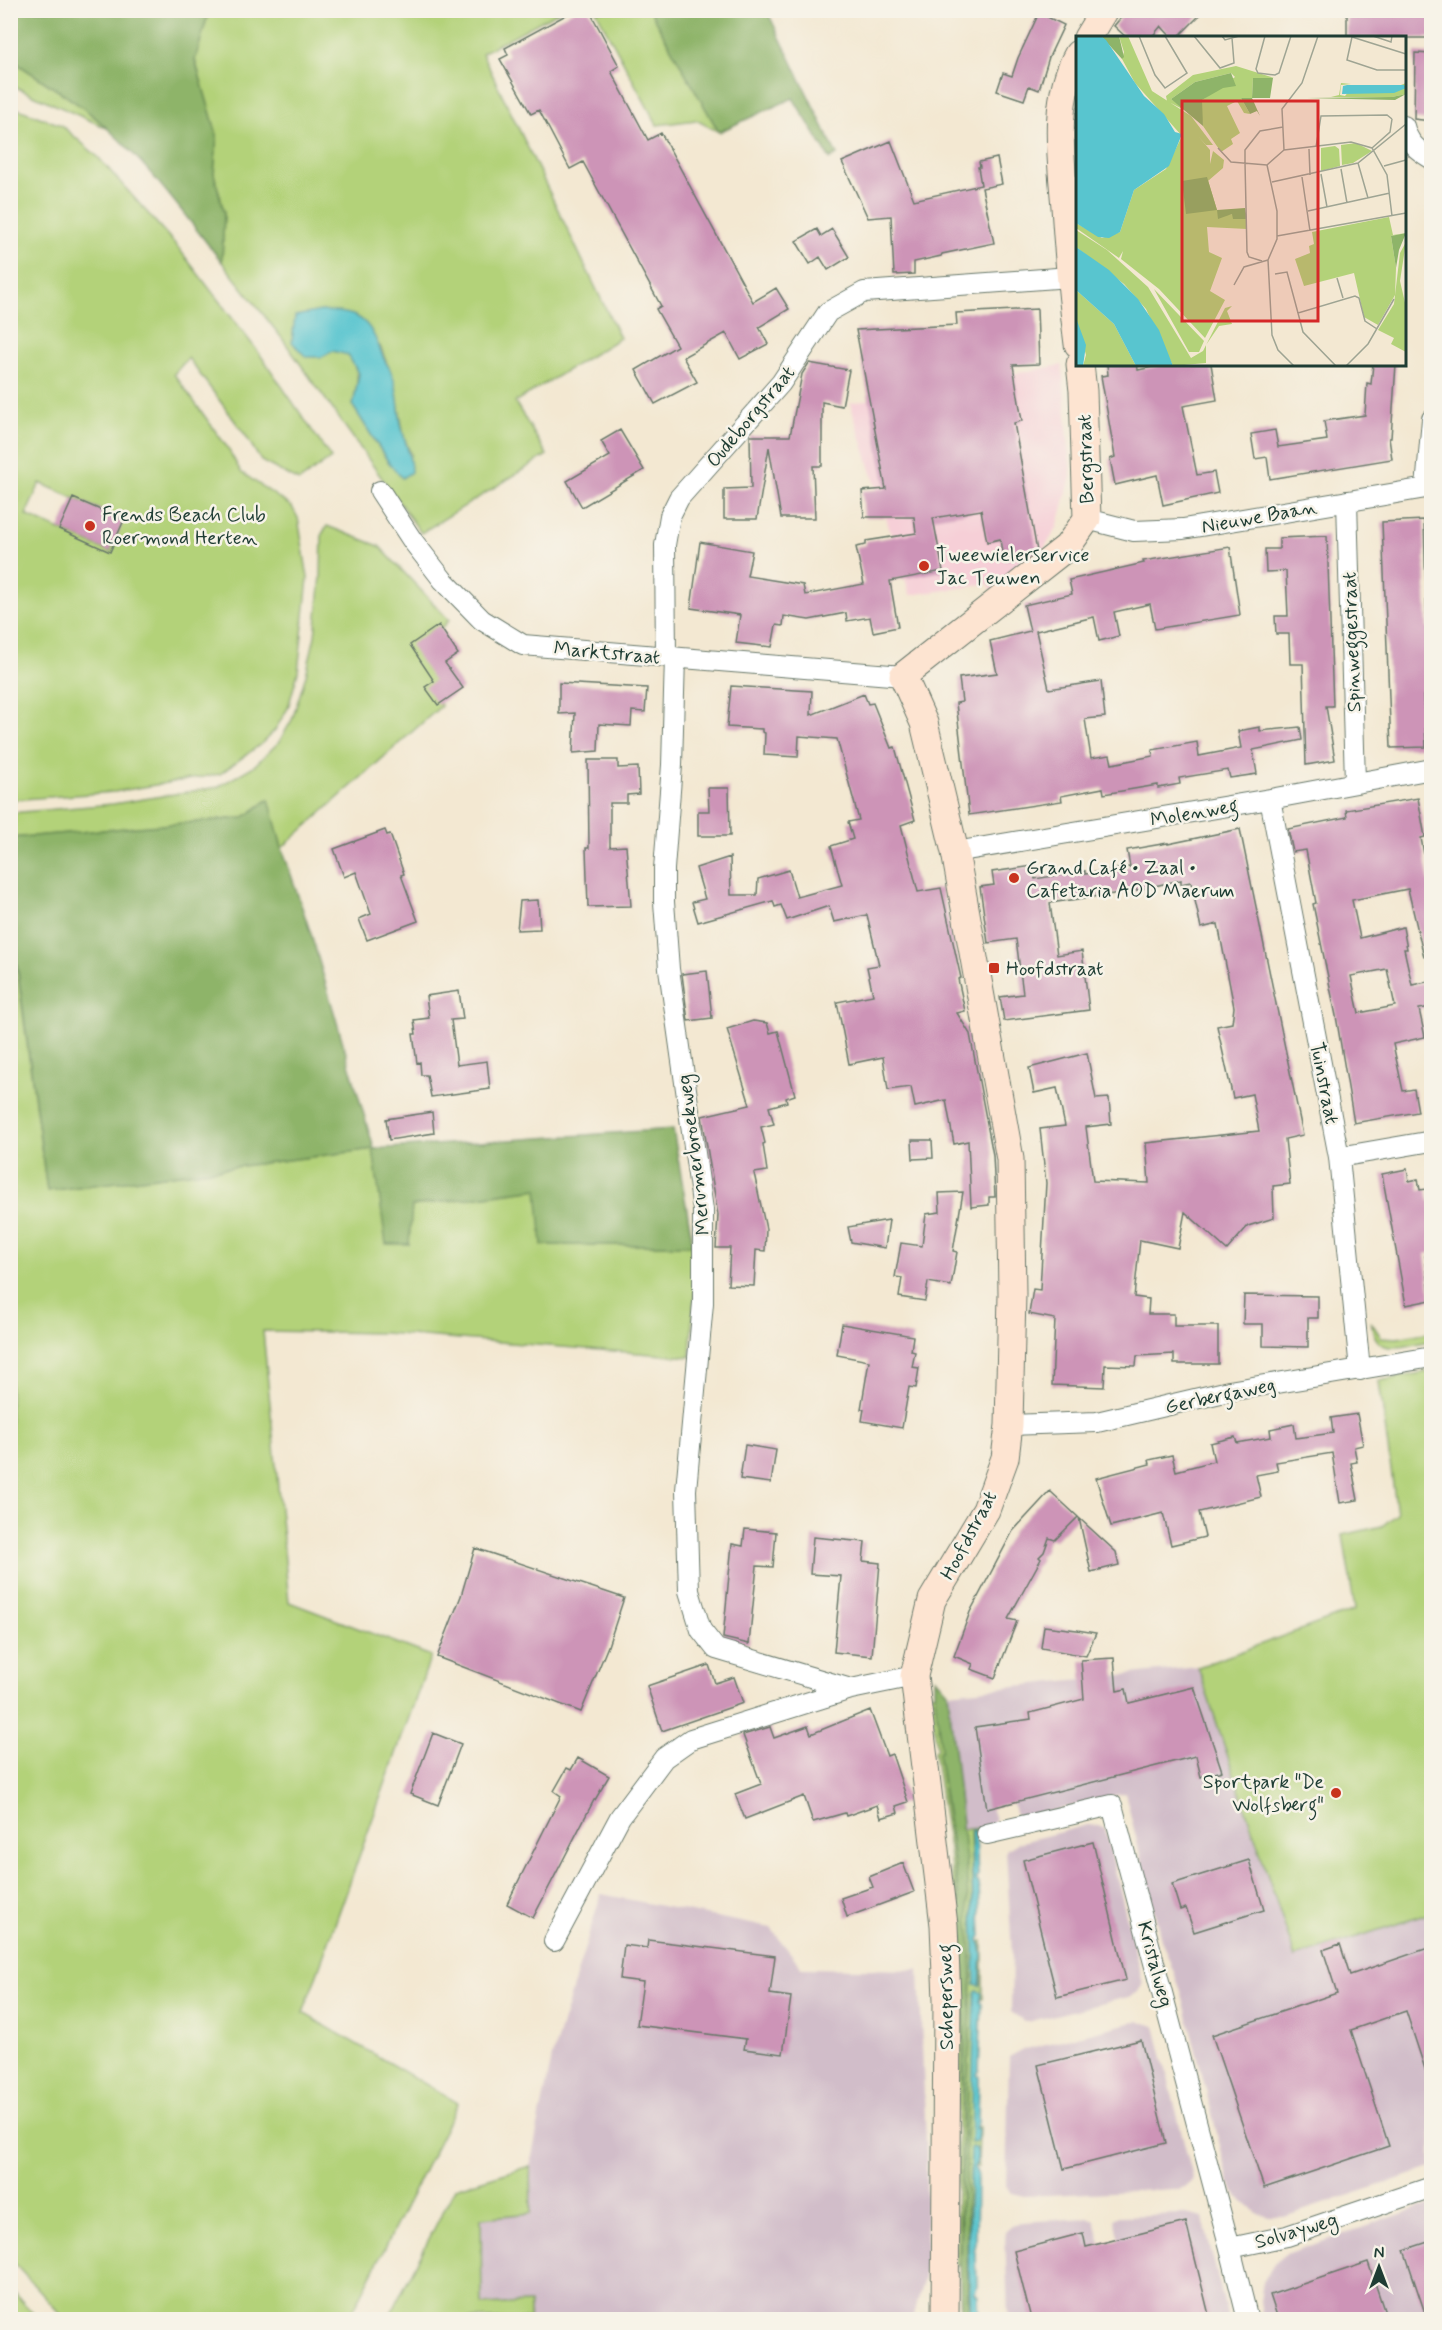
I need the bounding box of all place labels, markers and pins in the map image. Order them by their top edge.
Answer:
place label: Frends Beach Club Roermond Herten [102,502,266,552]
marker: Frends Beach Club Roermond Herten [83,519,97,533]
place label: Tweewielerservice Jac Teuwen [936,542,1090,592]
marker: Tweewielerservice Jac Teuwen [917,559,931,573]
place label: Grand Café • Zaal • Cafetaria AOD Maerum [1026,855,1235,905]
marker: Grand Café • Zaal • Cafetaria AOD Maerum [1007,871,1021,885]
place label: Hoofdstraat [1006,956,1103,983]
marker: Hoofdstraat [987,961,1001,975]
place label: Sportpark "De Wolfsberg" [1203,1769,1324,1821]
marker: Sportpark "De Wolfsberg" [1329,1786,1343,1800]

